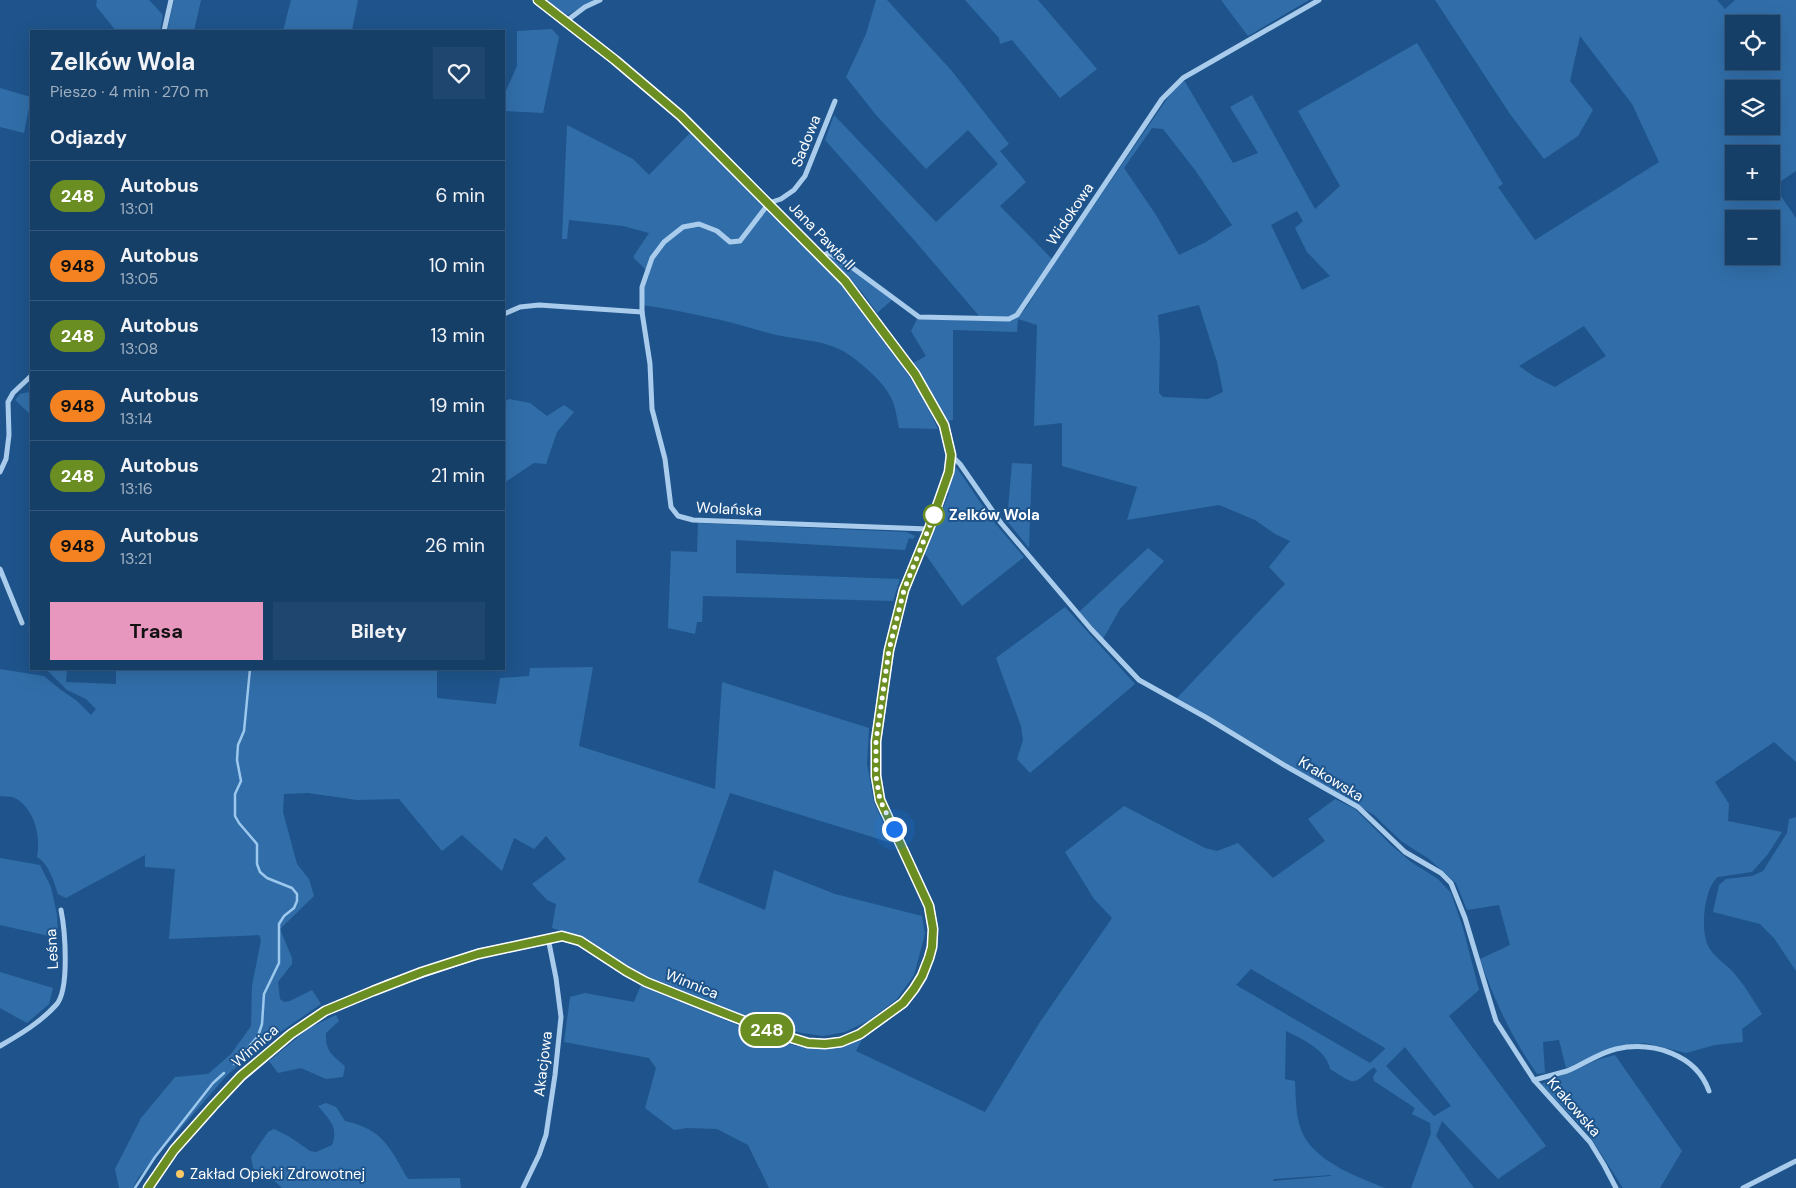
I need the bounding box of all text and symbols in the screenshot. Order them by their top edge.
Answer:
map controls [1725,15,1780,265]
button: locate [1725,15,1780,70]
text: Zelków Wola [50,46,195,77]
button: heart [433,47,485,99]
button: layers [1725,80,1780,135]
text: Pieszo · 4 min · 270 m [50,81,208,102]
street label: Sadowa [787,112,825,170]
text: Odjazdy [50,125,127,150]
button: + [1725,145,1780,200]
text: Autobus [120,173,199,198]
street label: Widokowa [1042,179,1098,249]
text: 6 min [436,183,485,208]
text: 248 [61,184,94,208]
text: 13:01 [120,198,154,219]
street label: Jana Pawła II [785,198,859,274]
button: − [1725,210,1780,265]
text: Autobus [120,243,199,268]
text: 10 min [429,253,485,278]
text: 948 [60,254,95,278]
text: 13:05 [120,268,158,289]
text: Autobus [120,313,199,338]
text: 13 min [430,323,485,348]
text: 248 [61,324,94,348]
text: 13:08 [120,338,158,359]
text: Autobus [120,383,199,408]
text: 19 min [430,393,485,418]
text: 948 [60,394,95,418]
text: 13:14 [120,408,152,429]
text: Autobus [120,453,199,478]
text: 21 min [431,463,485,488]
text: 248 [61,464,94,488]
text: 13:16 [120,478,153,499]
street label: Wolańska [696,497,762,521]
marker: Zelków Wola [923,504,945,526]
place label: Zelków Wola [949,505,1040,525]
text: Autobus [120,523,199,548]
text: 26 min [425,533,485,558]
text: 948 [60,534,95,558]
text: 13:21 [120,548,152,569]
button: Trasa [50,602,263,660]
button: Bilety [273,602,485,660]
street label: Krakowska [1295,752,1367,806]
your location [882,817,907,842]
street label: Leśna [41,928,63,970]
street label: Winnica [662,964,722,1004]
line badge: 248 [738,1014,796,1046]
text: 248 [750,1018,784,1042]
street label: Winnica [227,1020,283,1072]
street label: Akacjowa [529,1030,557,1098]
street label: Krakowska [1543,1073,1605,1141]
place label: Zakład Opieki Zdrowotnej [190,1164,365,1184]
marker: Zakład Opieki Zdrowotnej [174,1168,186,1180]

